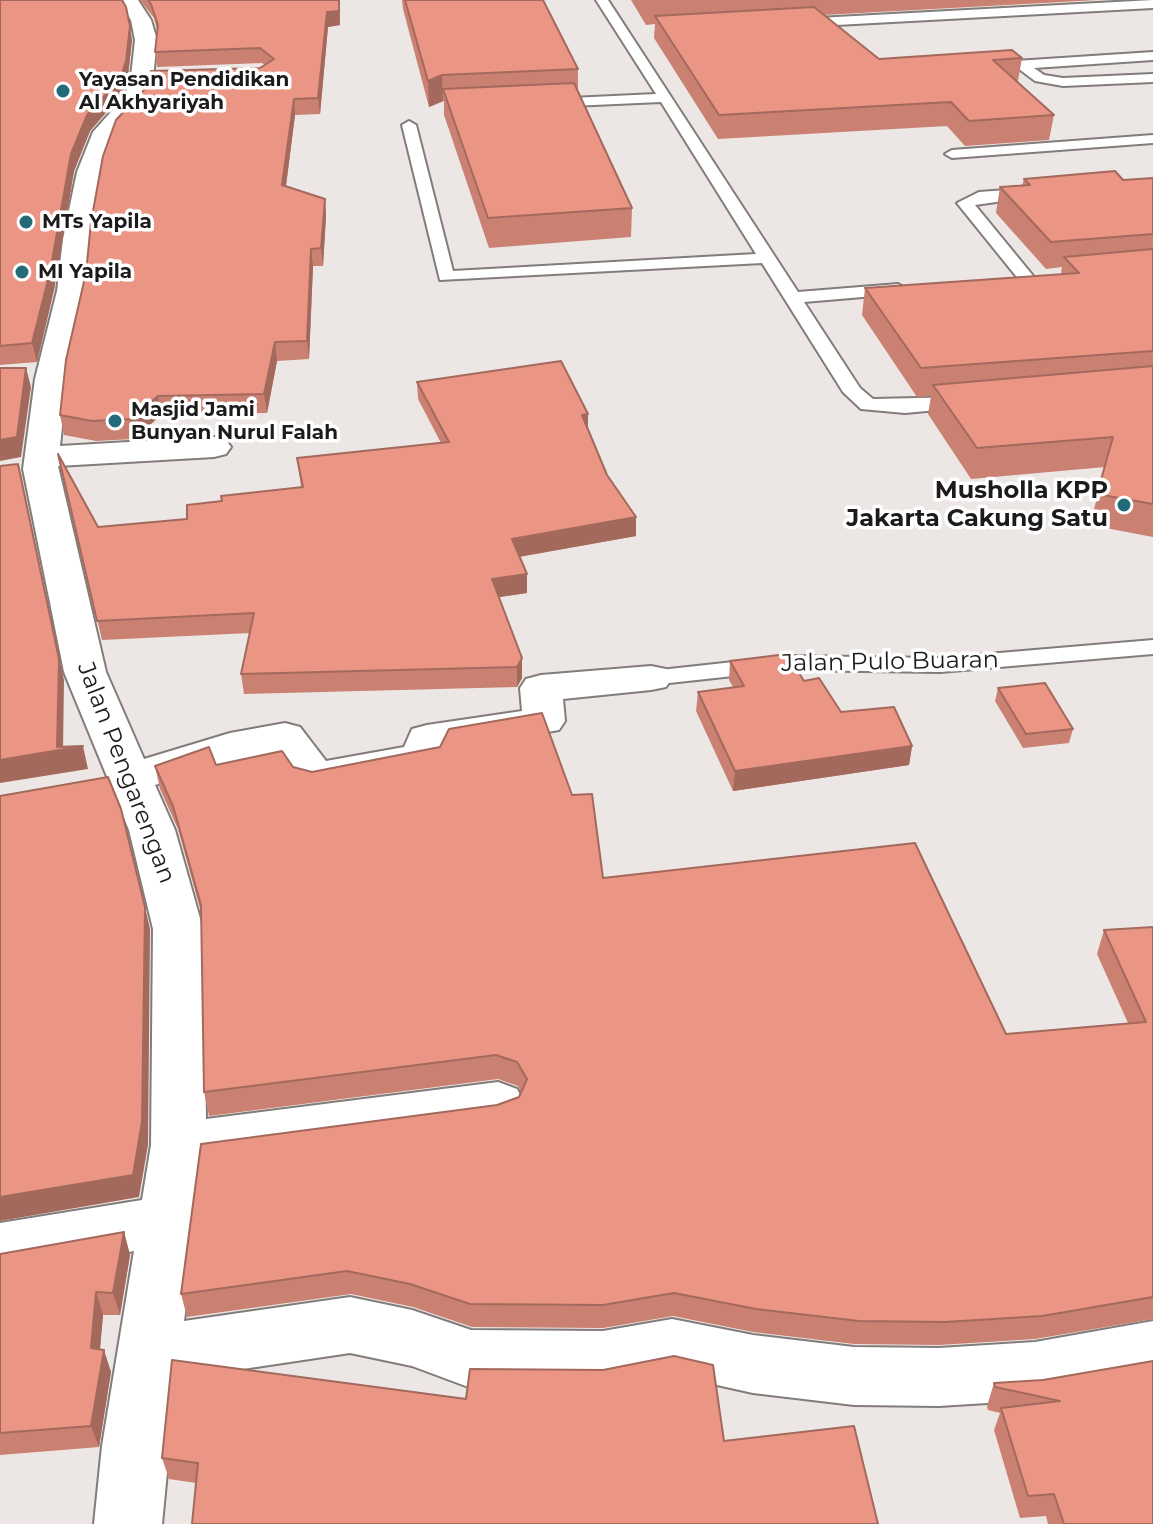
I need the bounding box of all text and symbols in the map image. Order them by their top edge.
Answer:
place label: Yayasan Pendidikan Al Akhyariyah [79,68,289,115]
marker: Yayasan Pendidikan Al Akhyariyah [54,82,72,100]
place label: MTs Yapila [42,210,152,234]
marker: MTs Yapila [17,213,35,231]
place label: MI Yapila [38,260,132,284]
marker: MI Yapila [13,263,31,281]
place label: Masjid Jami Bunyan Nurul Falah [131,398,338,445]
marker: Masjid Jami Bunyan Nurul Falah [106,412,124,430]
place label: Musholla KPP Jakarta Cakung Satu [846,477,1108,533]
marker: Musholla KPP Jakarta Cakung Satu [1115,496,1133,514]
street label: Jalan Pulo Buaran [781,646,999,678]
street label: Jalan Pengarengan [71,658,181,888]

